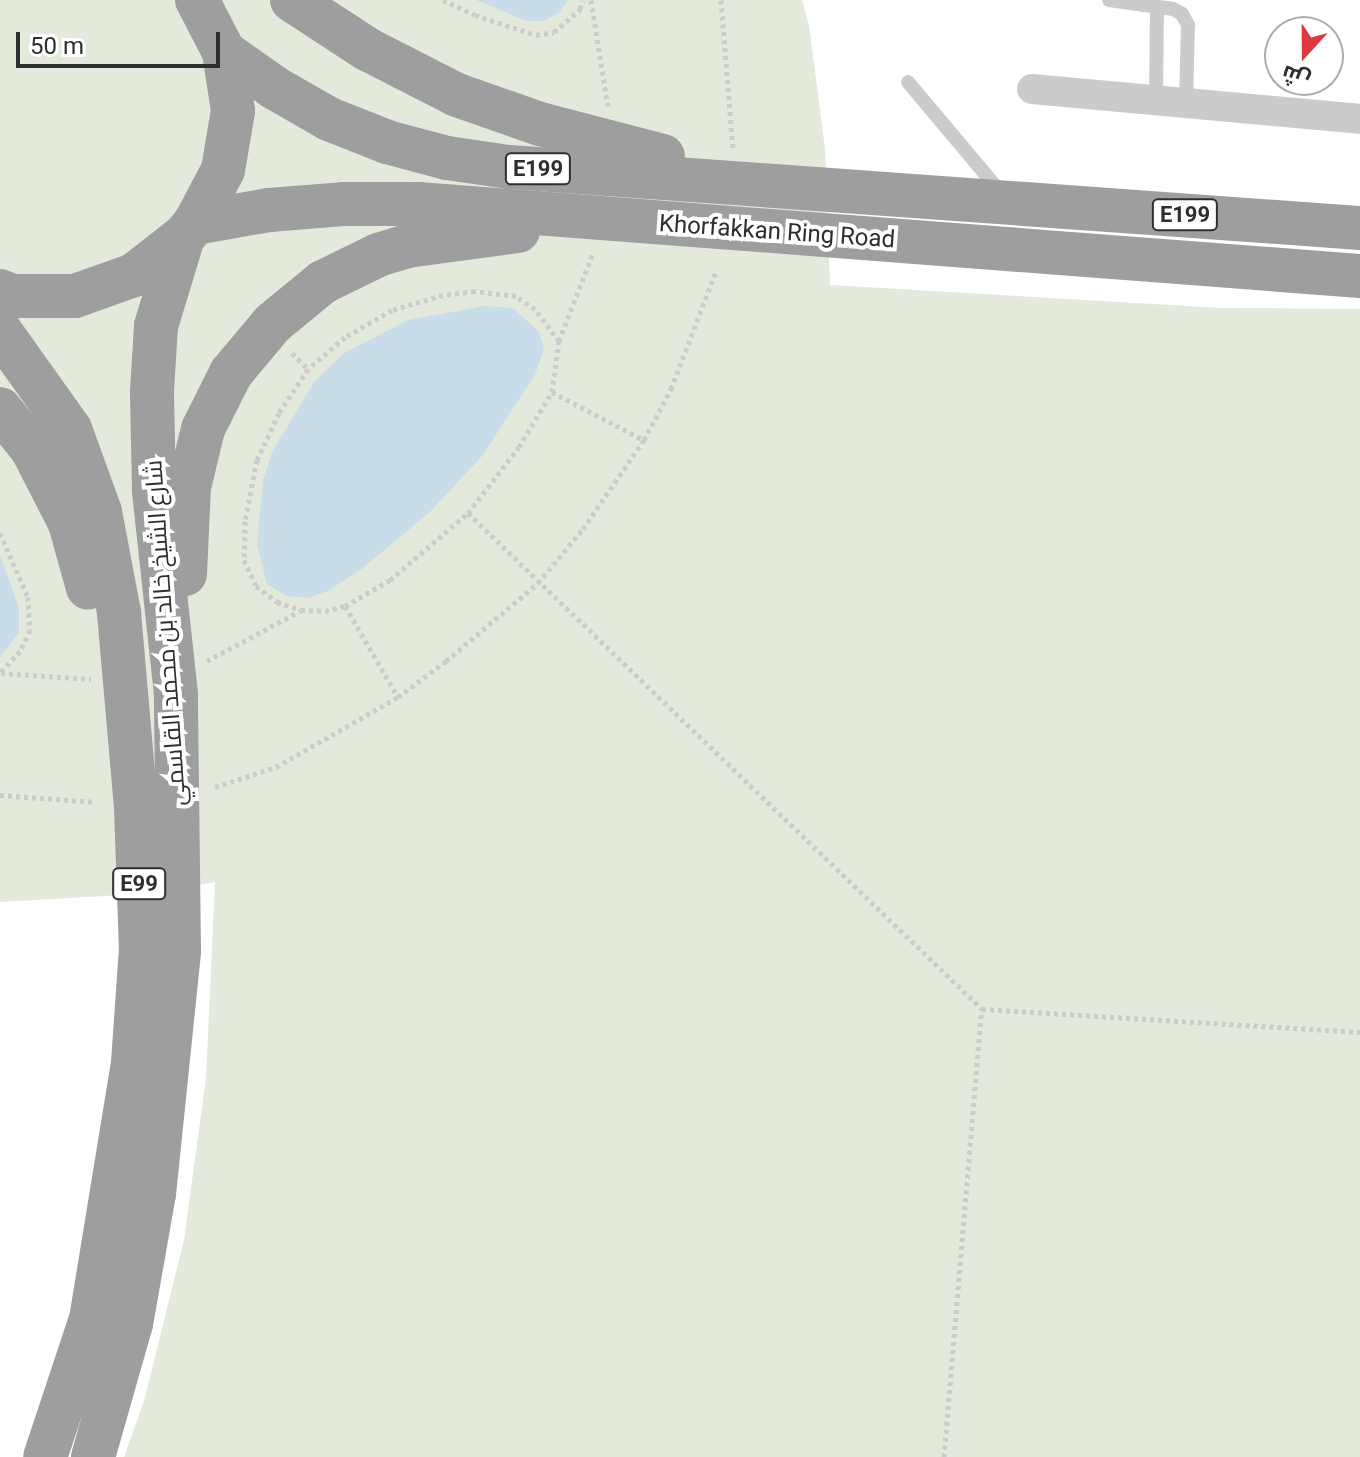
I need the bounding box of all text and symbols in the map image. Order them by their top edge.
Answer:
scale bar [20,16,224,66]
north arrow [1264,16,1344,96]
text: 50 m [30,32,84,60]
text: ش [1278,60,1314,94]
road number: E199 [504,151,572,187]
road number: E199 [1151,197,1219,233]
street label: Khorfakkan Ring Road [658,209,896,255]
street label: شارع الشيخ خالد بن محمد القاسمي [140,459,192,807]
road number: E99 [111,866,167,902]

